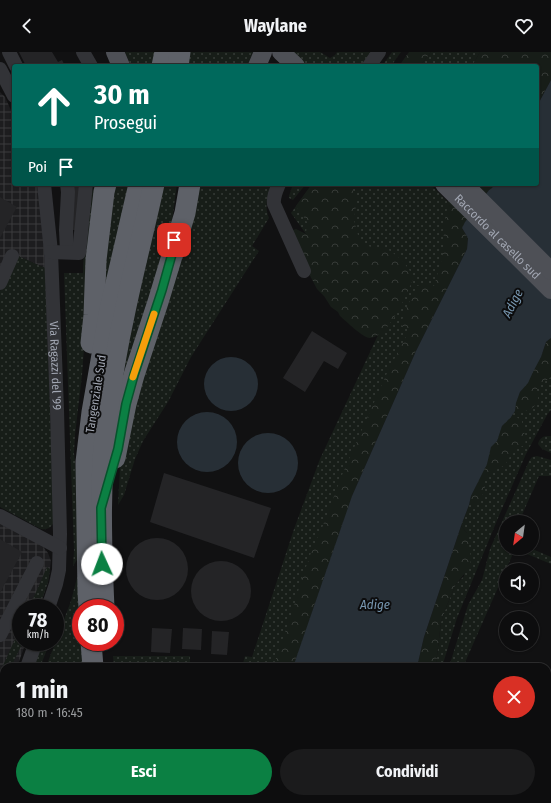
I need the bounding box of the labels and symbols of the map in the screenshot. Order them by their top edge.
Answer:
street label: Raccordo al casello sud [452,191,543,282]
pin [157,223,191,257]
water label: Adige [499,286,526,321]
street label: Via Ragazzi del '99 [47,321,64,411]
street label: Tangenziale Sud [83,354,109,434]
north arrow [499,515,539,555]
position arrow [81,543,123,585]
water label: Adige [359,597,390,612]
speed limit sign: 80 [72,599,124,651]

